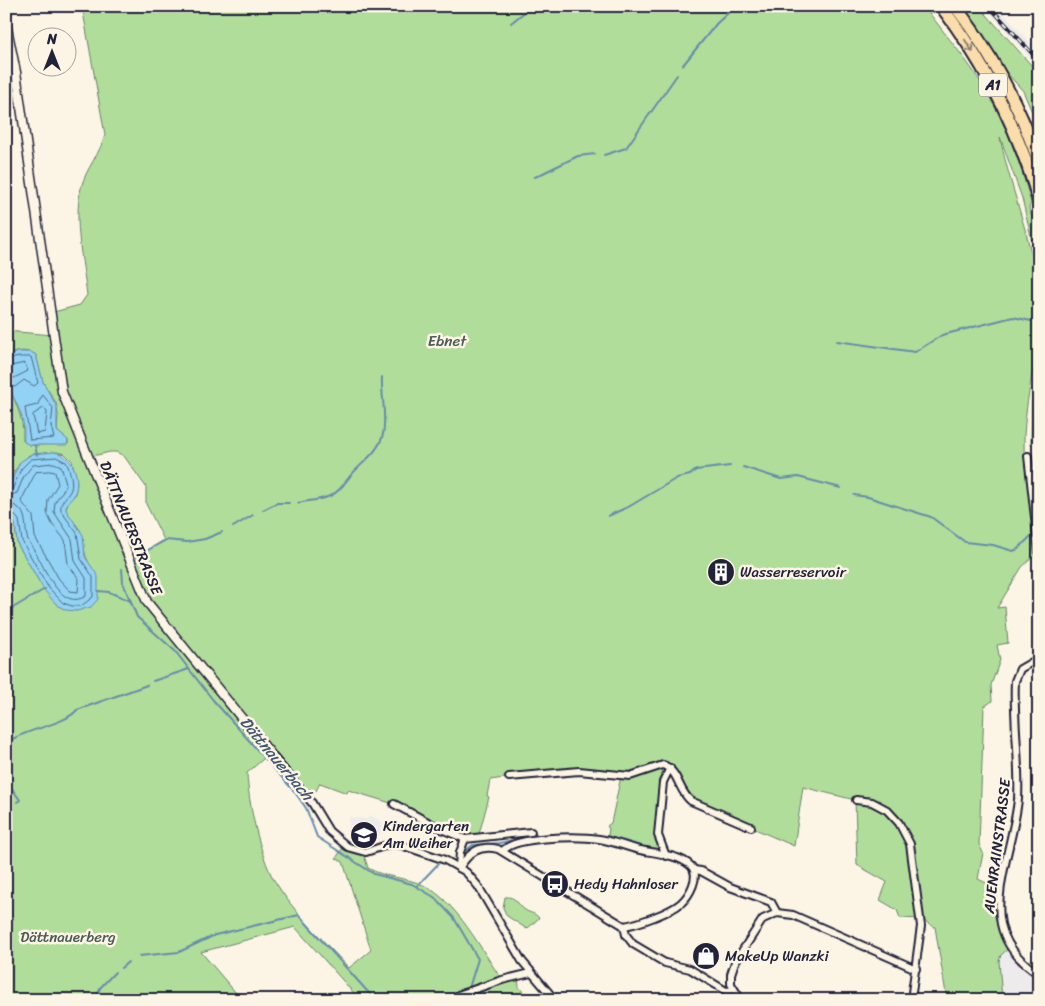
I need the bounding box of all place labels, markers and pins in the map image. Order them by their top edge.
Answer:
building icon: Wasserreservoir [706,557,736,587]
place label: Wasserreservoir [740,559,847,585]
place label: Kindergarten Am Weiher [382,813,469,856]
school or university icon: Kindergarten Am Weiher [349,820,379,850]
bus stop icon: Hedy Hahnloser [540,869,570,899]
place label: Hedy Hahnloser [574,871,679,897]
shop icon: MakeUp Wanzki [691,941,721,971]
place label: MakeUp Wanzki [725,943,830,969]

